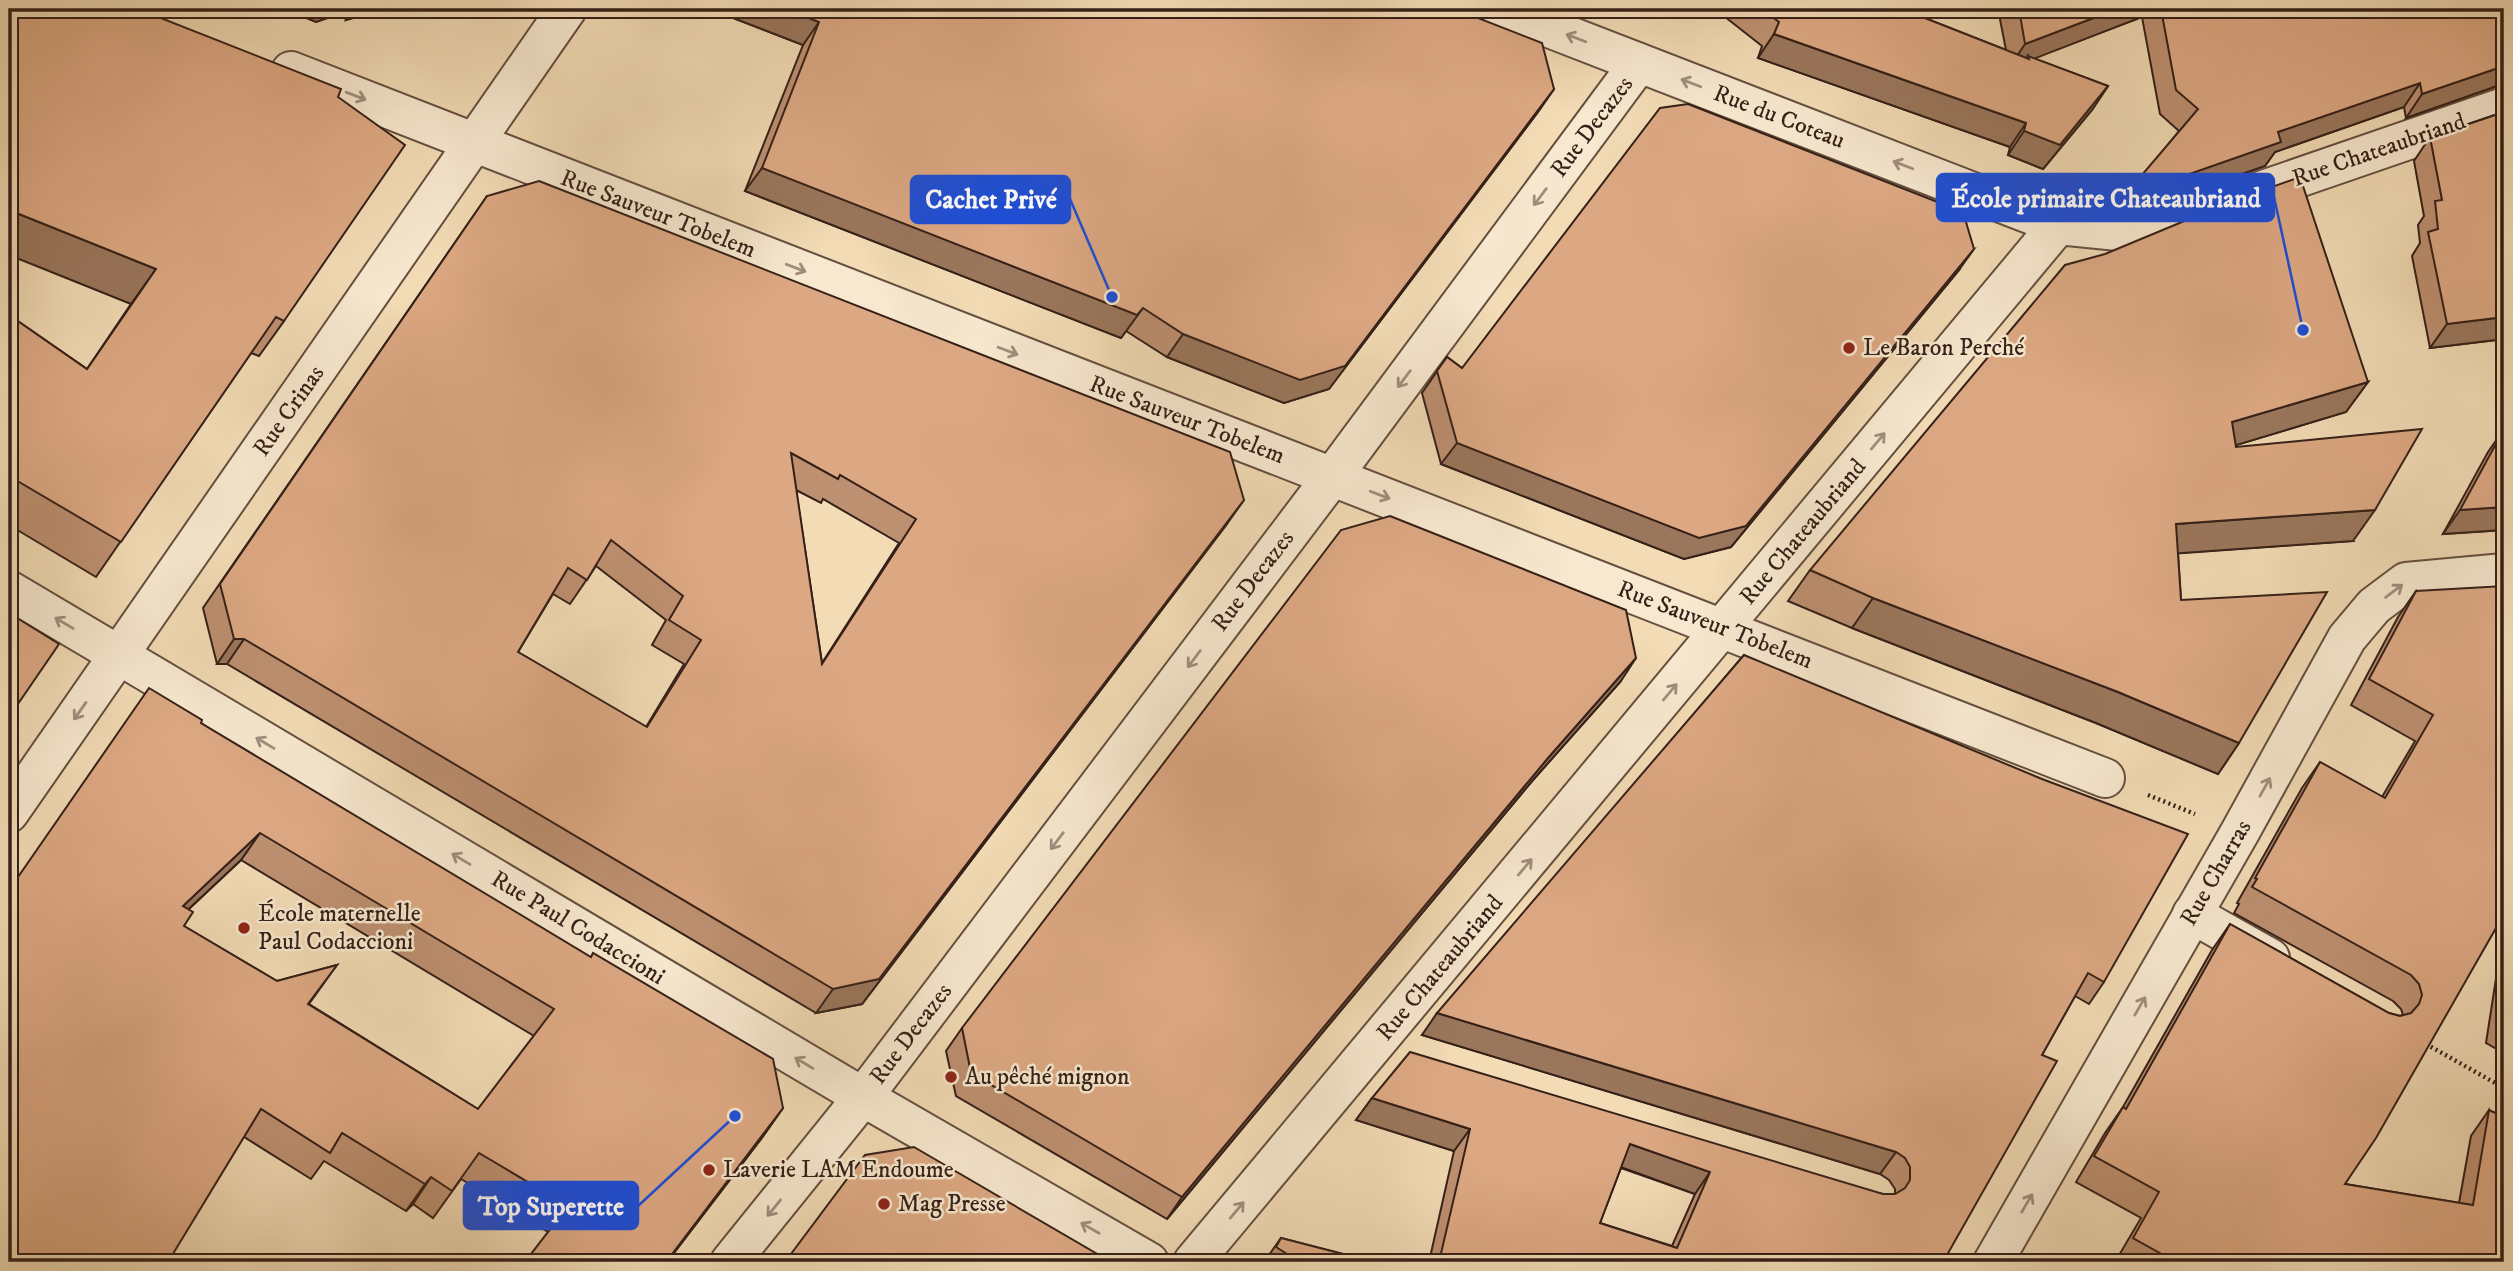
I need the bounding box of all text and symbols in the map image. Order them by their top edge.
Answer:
one-way arrow [1565,31,1587,44]
street label: Rue Decazes [1544,70,1640,184]
one-way arrow [1681,76,1702,89]
street label: Rue du Coteau [1709,78,1849,156]
one-way arrow [345,91,366,104]
street label: Rue Chateaubriand [2288,106,2470,194]
one-way arrow [1893,158,1915,170]
street label: Rue Sauveur Tobelem [556,163,760,265]
callout: École primaire Chateaubriand [1937,174,2274,221]
callout: Cachet Privé [911,176,1070,223]
text: École primaire Chateaubriand [1951,182,2262,216]
text: Cachet Privé [925,184,1058,217]
one-way arrow [1533,187,1547,206]
one-way arrow [785,263,807,275]
place label: Le Baron Perché [1863,333,2024,363]
marker: Le Baron Perché [1841,340,1857,356]
one-way arrow [997,345,1019,358]
street label: Rue Crinas [247,360,331,462]
street label: Rue Sauveur Tobelem [1085,369,1289,471]
one-way arrow [1397,369,1412,388]
one-way arrow [1870,433,1886,451]
street label: Rue Chateaubriand [1733,453,1873,611]
one-way arrow [1369,490,1390,503]
street label: Rue Decazes [1205,524,1301,638]
street label: Rue Sauveur Tobelem [1613,574,1817,676]
one-way arrow [2384,584,2403,599]
one-way arrow [55,616,75,630]
one-way arrow [1187,649,1201,668]
one-way arrow [1662,683,1678,701]
one-way arrow [73,701,87,720]
one-way arrow [256,736,276,750]
one-way arrow [2259,777,2272,798]
street label: Rue Charras [2174,815,2258,931]
one-way arrow [1049,831,1064,849]
one-way arrow [452,852,472,866]
one-way arrow [1517,858,1533,876]
street label: Rue Paul Codaccioni [486,864,670,992]
street label: Rue Chateaubriand [1370,889,1510,1047]
place label: École maternelle Paul Codaccioni [258,899,421,957]
marker: École maternelle Paul Codaccioni [236,920,252,936]
street label: Rue Decazes [863,977,959,1091]
one-way arrow [2133,996,2147,1016]
one-way arrow [795,1055,815,1069]
place label: Au pêché mignon [965,1062,1130,1092]
marker: Au pêché mignon [943,1069,959,1085]
place label: Laverie LAM Endoume [723,1155,954,1185]
marker: Laverie LAM Endoume [701,1162,717,1178]
callout: Top Superette [464,1182,638,1229]
place label: Mag Presse [898,1189,1006,1219]
text: Top Superette [477,1191,624,1224]
one-way arrow [2021,1193,2034,1214]
marker: Mag Presse [876,1196,892,1212]
one-way arrow [766,1198,781,1216]
one-way arrow [1229,1201,1245,1219]
one-way arrow [1081,1221,1101,1235]

